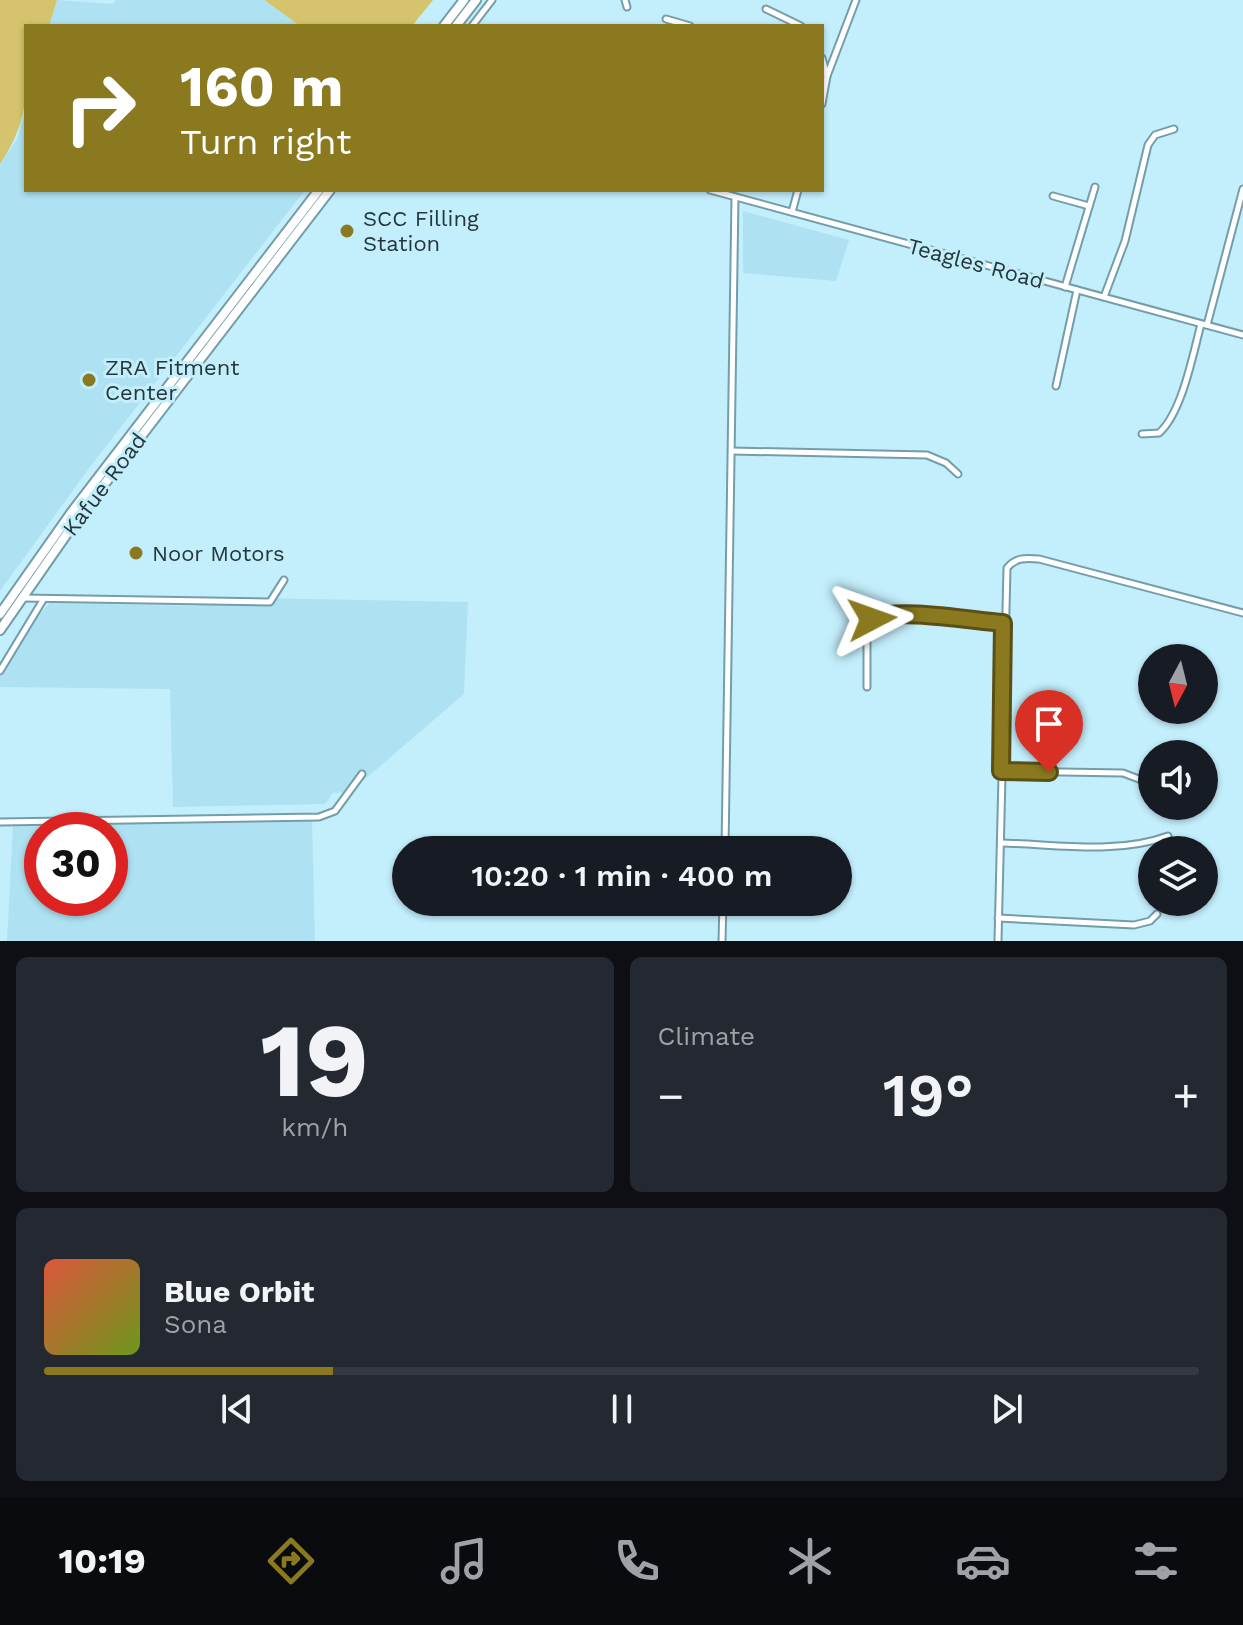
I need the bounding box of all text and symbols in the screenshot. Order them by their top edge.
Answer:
text: 160 m [180,54,343,120]
icon: right [48,56,152,160]
text: Turn right [180,121,351,163]
place label: SCC Filling Station [363,206,479,256]
marker: SCC Filling Station [338,222,356,240]
street label: Teagles Road [905,233,1047,294]
place label: ZRA Fitment Center [105,355,239,405]
marker: ZRA Fitment Center [80,371,98,389]
street label: Kafue Road [58,428,151,541]
place label: Noor Motors [152,541,285,566]
marker: Noor Motors [127,544,145,562]
position arrow [830,577,914,661]
north arrow [1138,644,1218,724]
map controls [1138,644,1218,916]
pin [1015,690,1083,772]
icon: arrive [1027,702,1071,746]
button: sound [1138,740,1218,820]
speed limit sign: 30 [24,812,128,916]
button: layers [1138,836,1218,916]
text: 10:20 · 1 min · 400 m [472,858,772,893]
text: 19 [260,999,369,1121]
text: Climate [658,1021,755,1051]
text: 19° [883,1060,974,1131]
text: − [658,1070,684,1122]
text: + [1172,1070,1199,1122]
text: km/h [281,1112,348,1142]
text: Blue Orbit [164,1274,314,1309]
text: Sona [164,1309,227,1339]
icon: previous [215,1387,259,1431]
icon: pause [600,1387,644,1431]
icon: next [985,1387,1029,1431]
icon: directions [263,1533,319,1589]
icon: music [436,1533,492,1589]
icon: phone [609,1533,665,1589]
icon: climate [782,1533,838,1589]
icon: car [955,1533,1011,1589]
icon: filters [1128,1533,1184,1589]
text: 10:19 [59,1540,146,1582]

